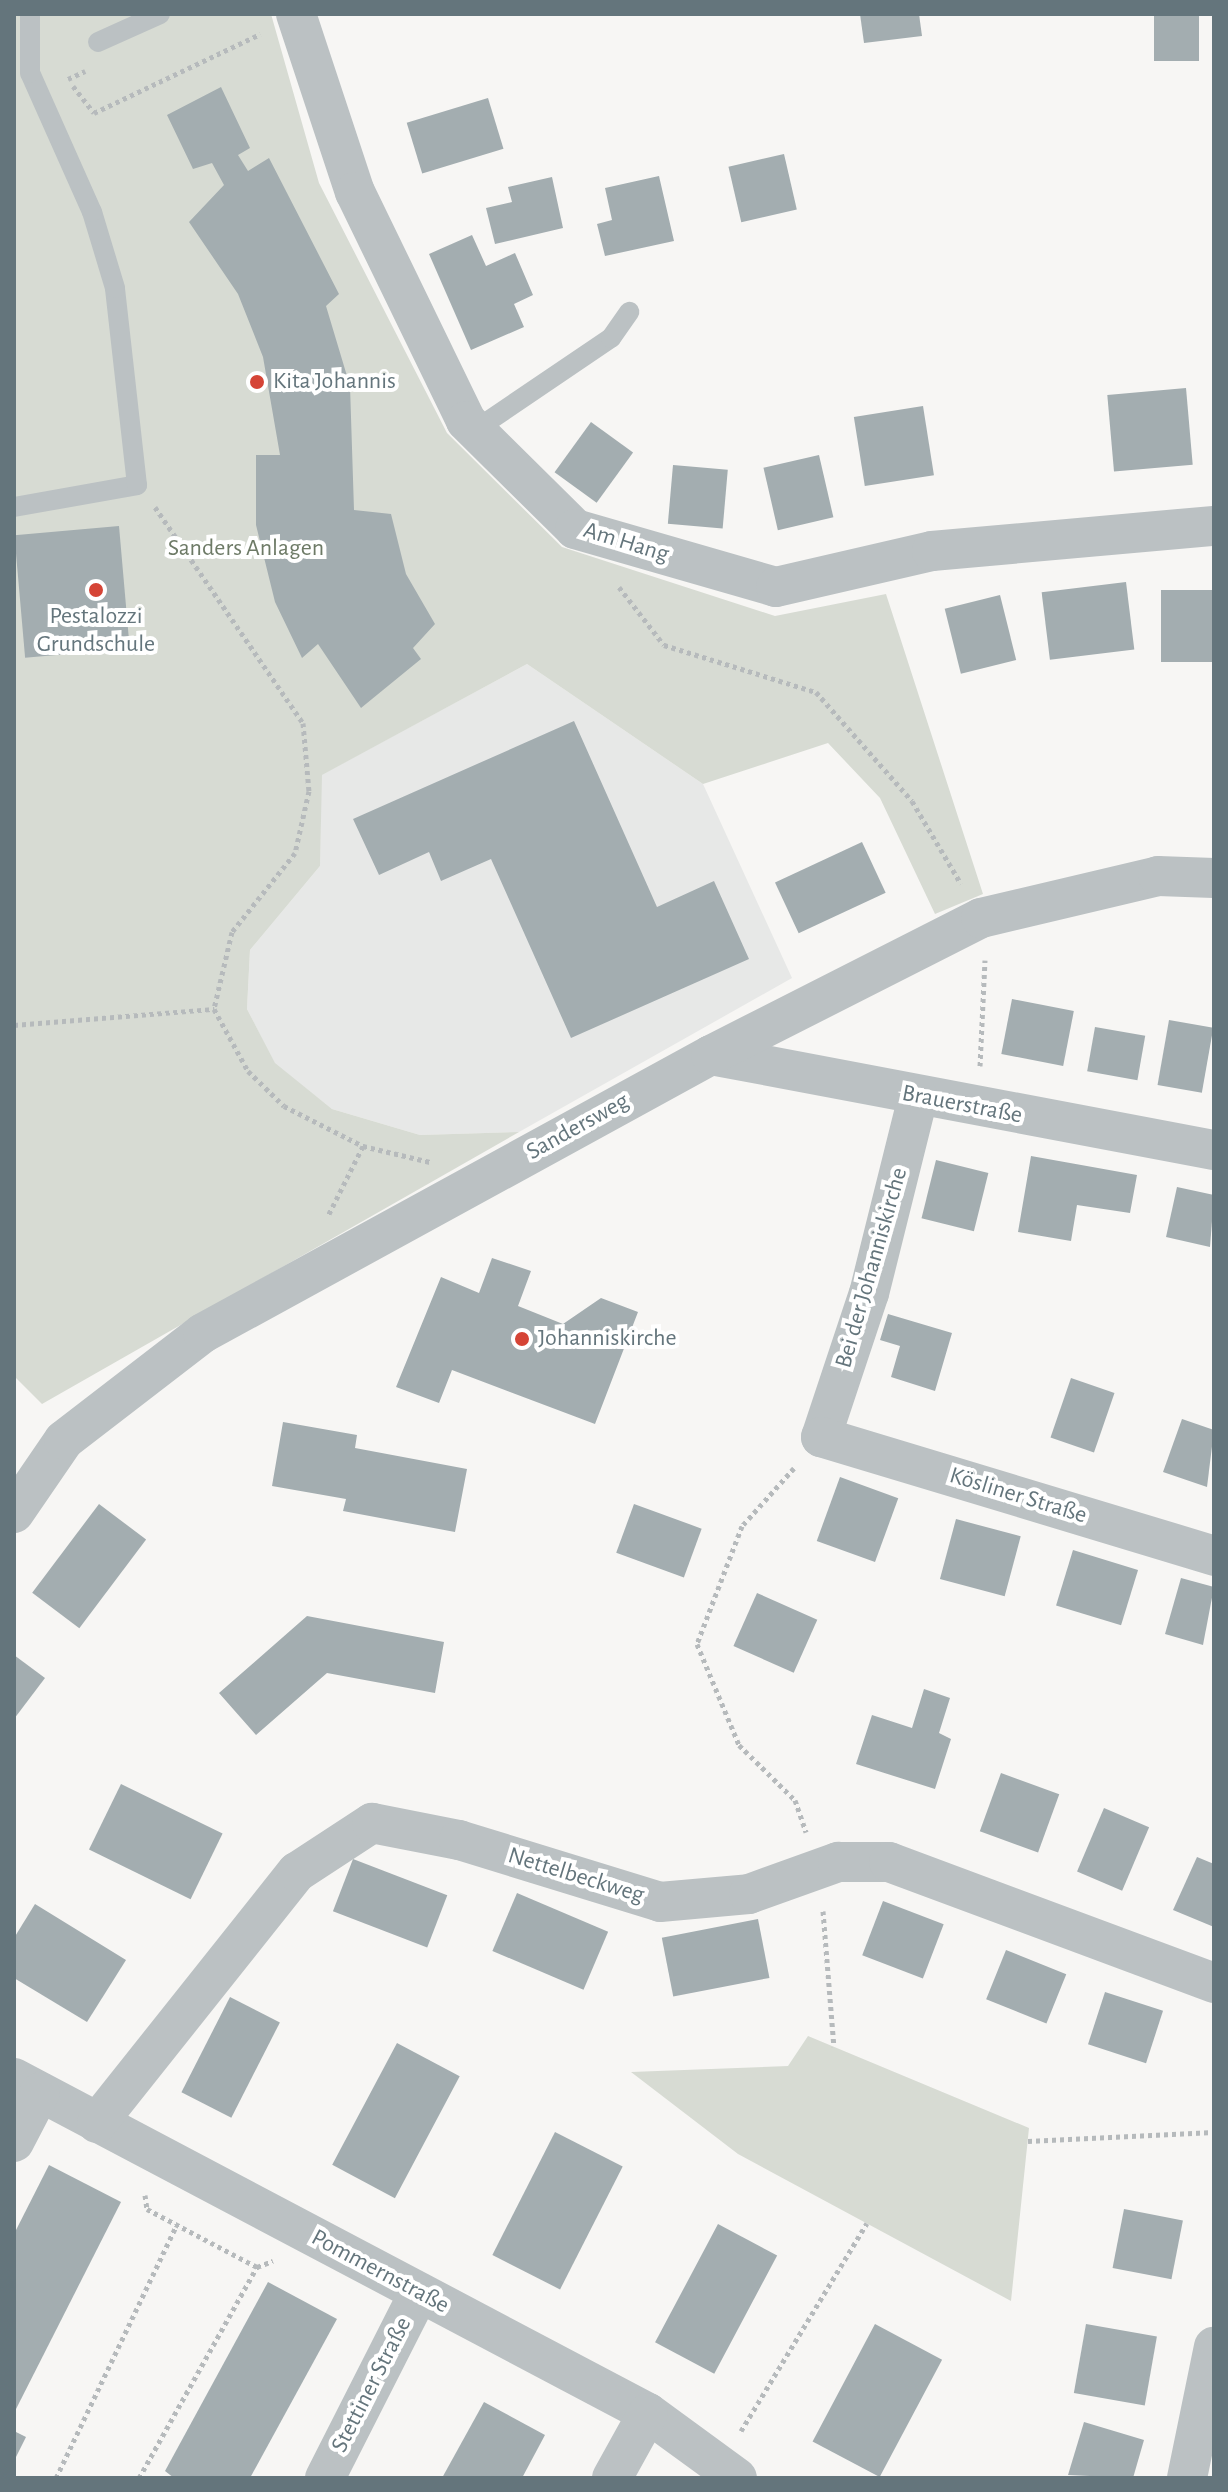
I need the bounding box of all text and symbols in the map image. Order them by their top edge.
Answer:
place label: Kita Johannis [273,368,396,396]
marker: Kita Johannis [248,373,266,391]
street label: Am Hang [580,516,672,570]
park label: Sanders Anlagen [168,535,324,563]
marker: Pestalozzi Grundschule [87,581,105,599]
place label: Pestalozzi Grundschule [37,603,155,659]
street label: Brauerstraße [899,1079,1025,1131]
street label: Sandersweg [522,1087,634,1167]
street label: Bei der Johanniskirche [830,1164,914,1372]
place label: Johanniskirche [538,1325,677,1353]
marker: Johanniskirche [513,1330,531,1348]
street label: Kösliner Straße [946,1461,1090,1531]
street label: Nettelbeckweg [504,1842,648,1910]
street label: Pommernstraße [306,2224,454,2320]
street label: Stettiner Straße [326,2313,418,2457]

